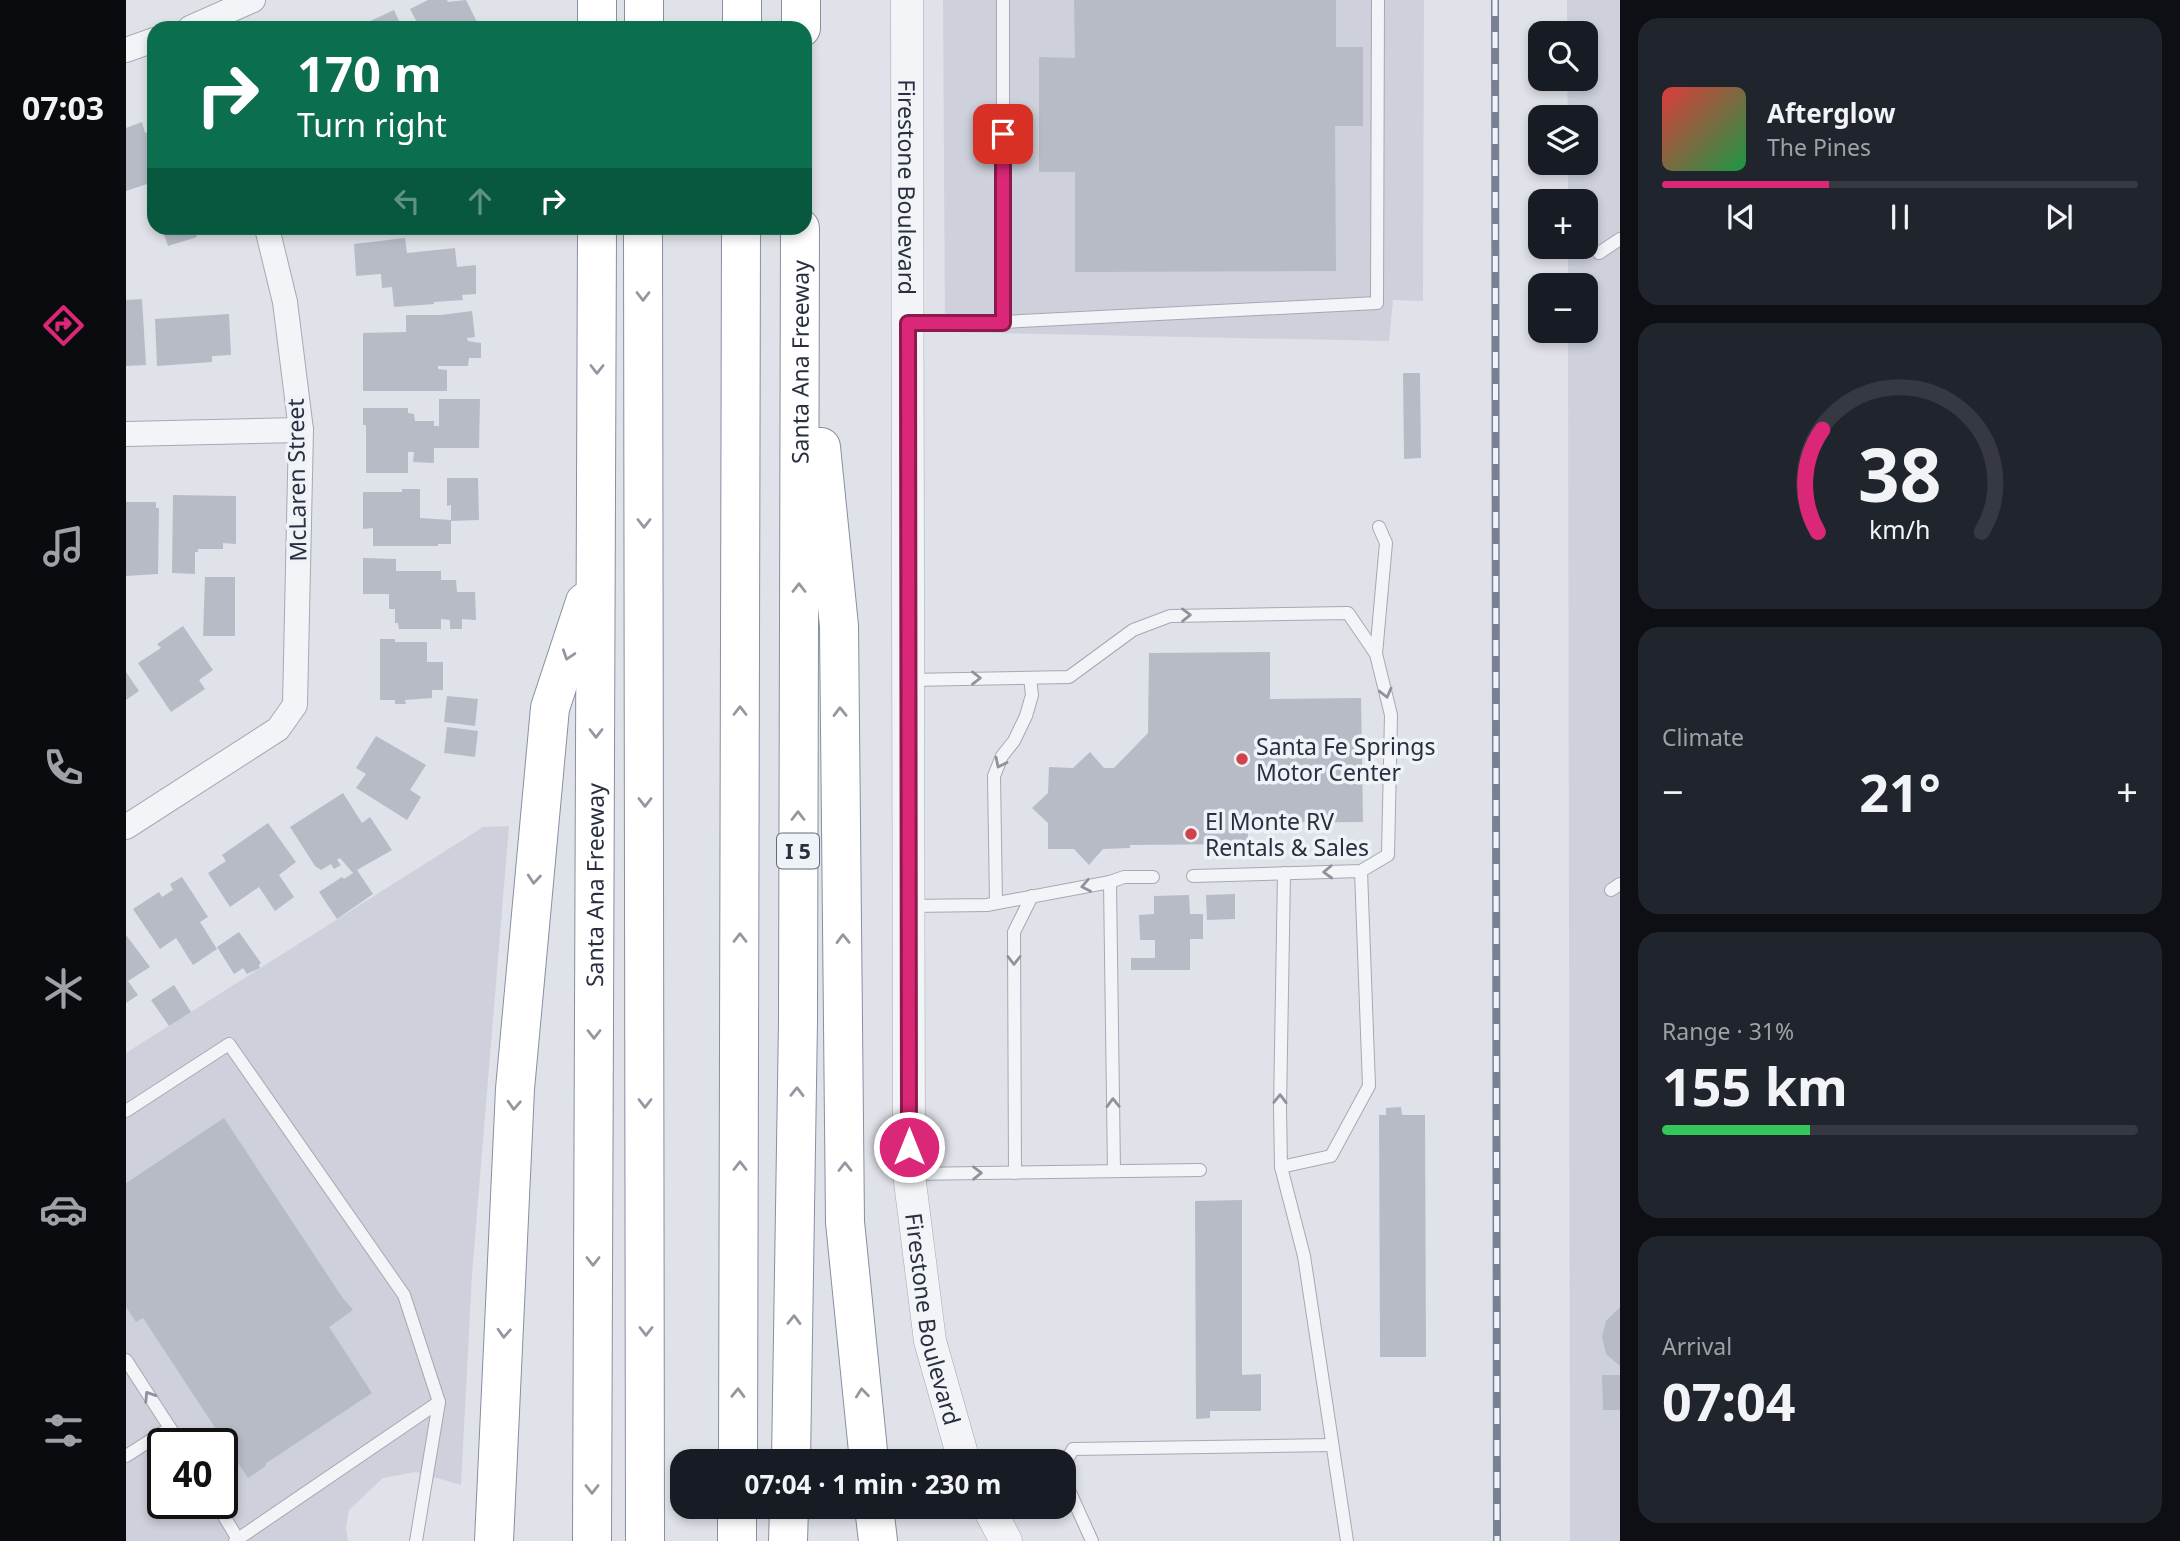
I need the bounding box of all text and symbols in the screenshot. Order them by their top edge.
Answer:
map controls [1528,21,1598,343]
button: search [1528,21,1598,91]
text: 170 m [297,40,442,106]
icon: right [182,49,273,140]
street label: Firestone Boulevard [891,79,924,295]
text: 07:03 [22,86,104,129]
text: Afterglow [1767,95,1895,131]
text: Turn right [297,103,447,146]
pin [973,104,1033,164]
button: layers [1528,105,1598,175]
icon: arrive [984,115,1022,153]
text: The Pines [1767,131,1871,163]
icon: left [388,182,426,220]
icon: ahead [461,182,499,220]
icon: right [534,182,572,220]
button: + [1528,189,1598,259]
icon: previous [1722,198,1760,236]
icon: pause [1881,198,1919,236]
icon: next [2040,198,2078,236]
street label: Santa Ana Freeway [783,260,816,464]
button: − [1528,273,1598,343]
one-way arrow [635,291,651,301]
icon: directions [39,301,88,350]
one-way arrow [589,364,605,375]
street label: McLaren Street [279,398,313,562]
text: 38 [1858,424,1942,523]
text: km/h [1869,512,1931,546]
one-way arrow [636,518,652,529]
icon: music [39,522,88,571]
one-way arrow [791,582,807,593]
one-way arrow [1181,608,1192,623]
one-way arrow [561,648,576,660]
one-way arrow [972,670,982,686]
one-way arrow [1378,687,1392,699]
one-way arrow [732,705,748,715]
one-way arrow [832,706,848,717]
text: Climate [1662,721,1744,753]
one-way arrow [588,728,604,739]
place label: Santa Fe Springs Motor Center [1256,730,1435,788]
icon: phone [39,743,88,792]
marker: Santa Fe Springs Motor Center [1234,751,1250,767]
one-way arrow [994,756,1008,768]
text: 21° [1859,756,1941,827]
text: − [1662,765,1684,817]
text: + [2116,765,2138,817]
street label: Santa Ana Freeway [578,783,611,987]
one-way arrow [637,797,653,808]
place label: El Monte RV Rentals & Sales [1205,805,1369,863]
one-way arrow [790,810,806,820]
marker: El Monte RV Rentals & Sales [1183,826,1199,842]
road number: I 5 [777,834,819,868]
one-way arrow [1323,864,1333,880]
one-way arrow [527,874,542,885]
one-way arrow [1080,878,1092,893]
one-way arrow [732,932,748,943]
one-way arrow [835,933,851,944]
one-way arrow [1006,956,1022,966]
icon: climate [39,964,88,1013]
text: Range · 31% [1662,1015,1794,1047]
one-way arrow [586,1029,602,1040]
text: 155 km [1662,1050,1848,1121]
one-way arrow [789,1086,804,1097]
one-way arrow [1272,1093,1288,1104]
one-way arrow [1106,1097,1121,1108]
one-way arrow [637,1098,653,1109]
one-way arrow [506,1100,521,1111]
position arrow [872,1110,946,1184]
one-way arrow [732,1160,748,1170]
one-way arrow [837,1161,853,1171]
one-way arrow [972,1165,983,1181]
icon: car [39,1185,88,1234]
street label: Firestone Boulevard [898,1211,969,1429]
one-way arrow [585,1257,601,1267]
one-way arrow [786,1314,802,1324]
one-way arrow [638,1326,654,1336]
one-way arrow [496,1327,511,1338]
text: Arrival [1662,1330,1732,1362]
text: 07:04 [1662,1365,1796,1436]
one-way arrow [730,1387,746,1398]
one-way arrow [855,1388,870,1399]
one-way arrow [144,1390,157,1403]
icon: filters [39,1406,88,1455]
speed limit sign: 40 [147,1428,238,1519]
text: 07:04 · 1 min · 230 m [745,1466,1001,1502]
one-way arrow [584,1484,600,1495]

